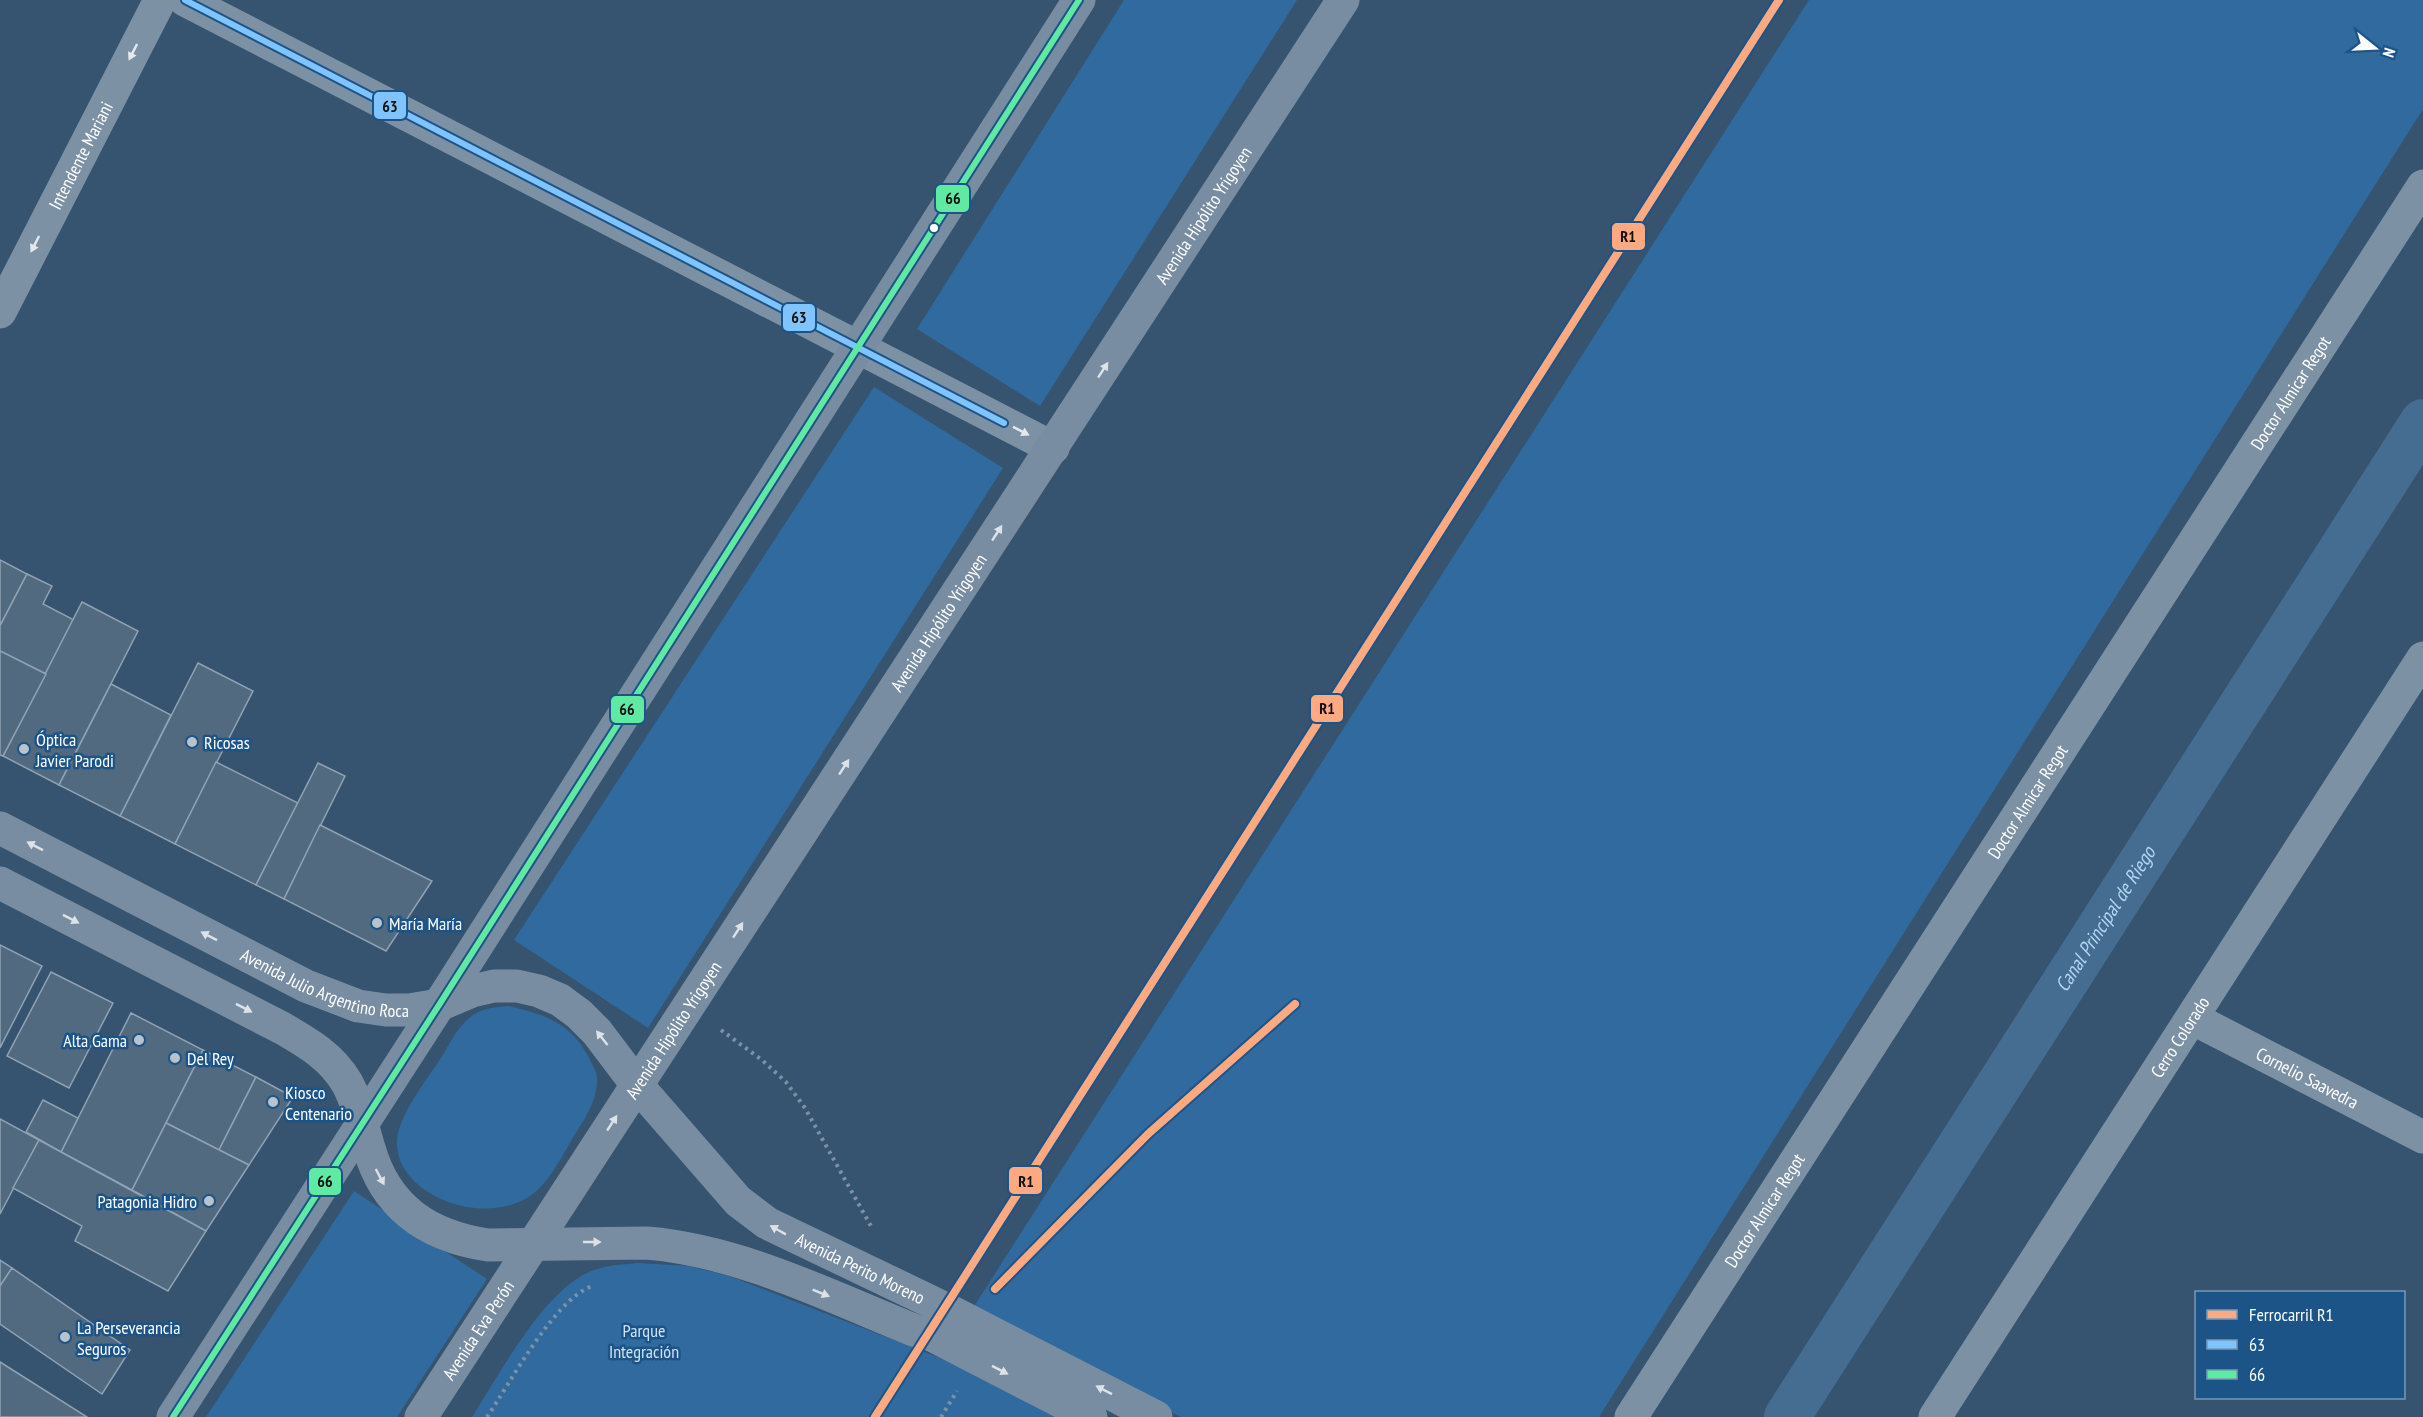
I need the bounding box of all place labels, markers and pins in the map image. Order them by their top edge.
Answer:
unlabelled marker [928,222,940,234]
place label: Óptica Javier Parodi [35,728,114,772]
place label: Ricosas [204,731,250,754]
marker: Ricosas [185,735,199,749]
marker: Óptica Javier Parodi [17,742,31,756]
place label: María María [389,912,462,935]
marker: María María [370,916,384,930]
place label: Alta Gama [63,1029,127,1052]
marker: Alta Gama [132,1033,146,1047]
place label: Del Rey [187,1047,234,1070]
marker: Del Rey [168,1051,182,1065]
place label: Kiosco Centenario [285,1081,352,1125]
marker: Kiosco Centenario [266,1095,280,1109]
place label: Patagonia Hidro [98,1190,197,1213]
marker: Patagonia Hidro [202,1194,216,1208]
place label: La Perseverancia Seguros [77,1316,180,1360]
marker: La Perseverancia Seguros [58,1330,72,1344]

